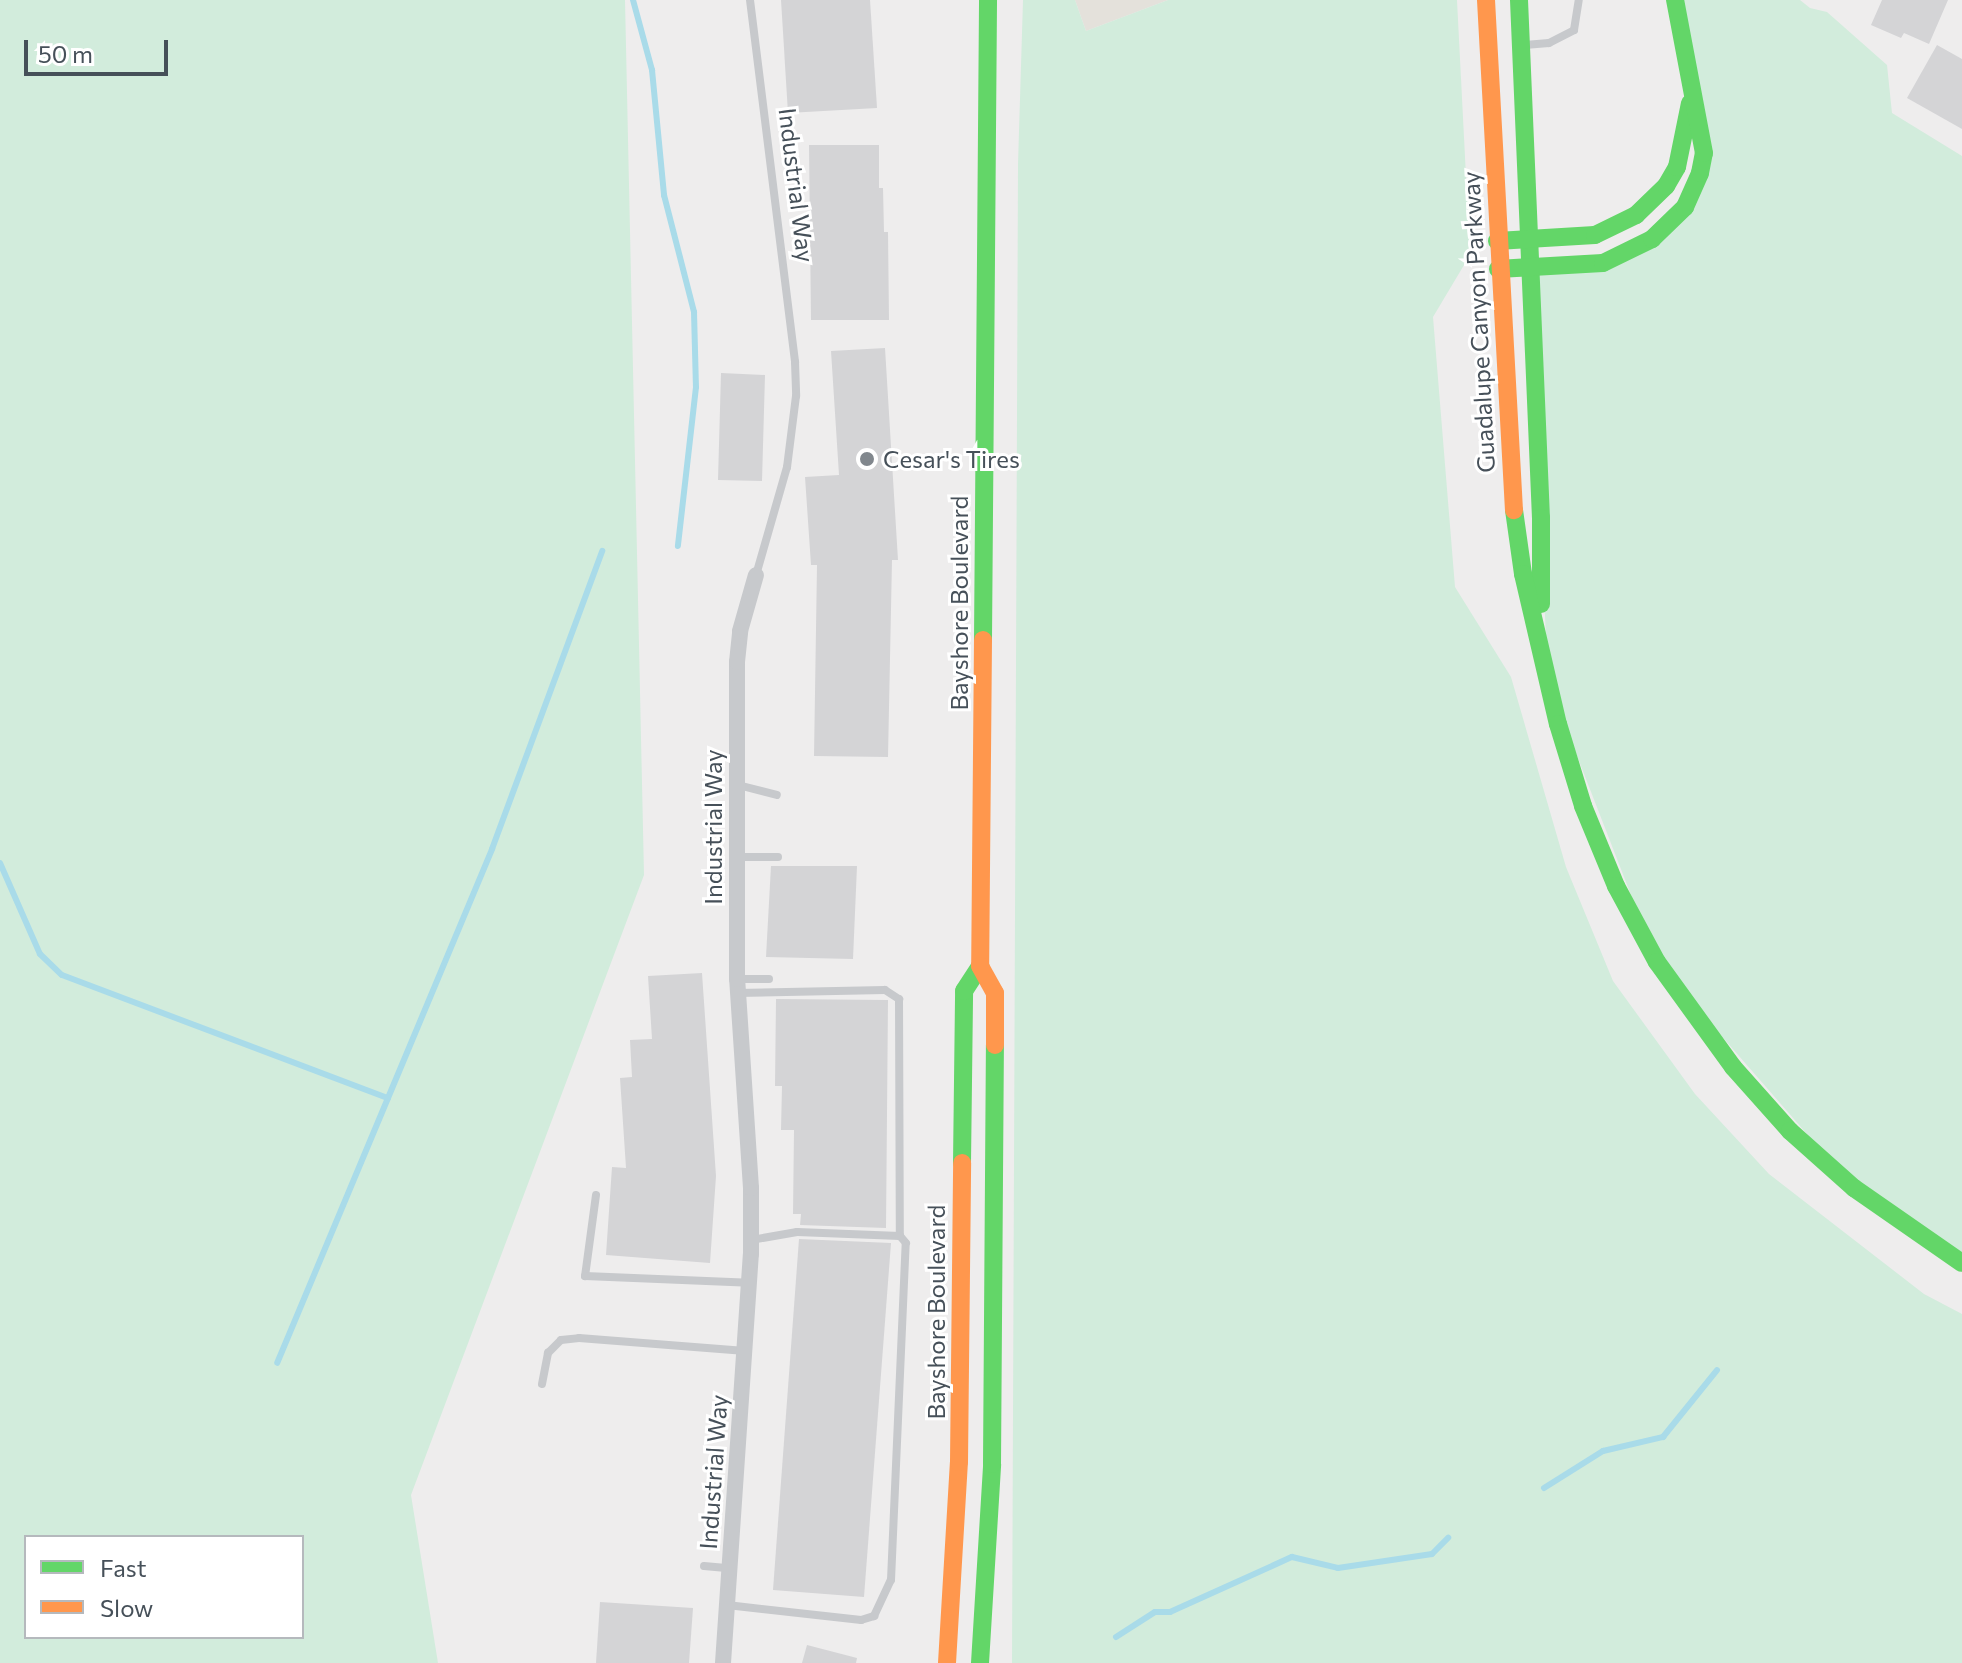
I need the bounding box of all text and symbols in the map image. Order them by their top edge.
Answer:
scale bar [28,24,172,74]
text: 50 m [38,39,93,68]
street label: Industrial Way [773,106,821,264]
street label: Guadalupe Canyon Parkway [1456,170,1500,474]
place label: Cesar's Tires [883,445,1020,473]
marker: Cesar's Tires [858,450,876,468]
street label: Bayshore Boulevard [945,496,973,710]
street label: Industrial Way [699,749,727,905]
street label: Bayshore Boulevard [922,1205,950,1419]
street label: Industrial Way [693,1394,733,1550]
legend [24,1535,304,1639]
text: Fast [100,1553,147,1582]
text: Slow [100,1593,153,1622]

